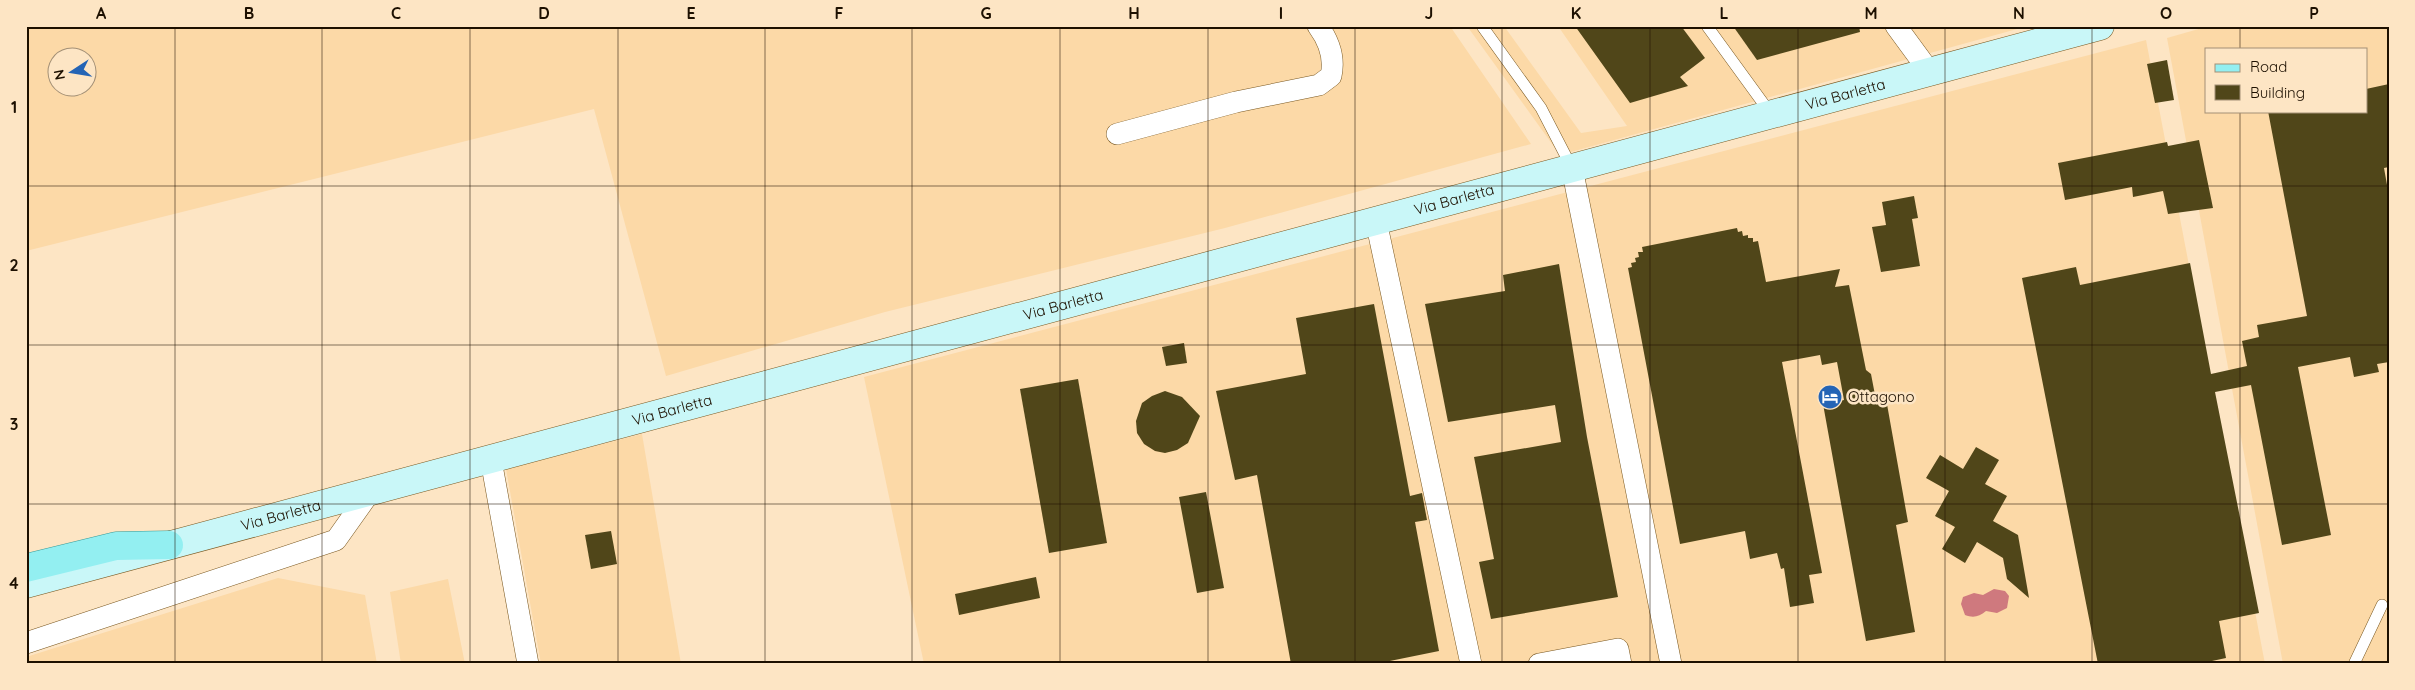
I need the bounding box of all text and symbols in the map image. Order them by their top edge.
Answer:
text: A [96,3,107,23]
text: B [244,3,254,23]
text: C [391,3,401,23]
text: D [538,3,550,23]
text: E [686,3,696,23]
text: F [835,3,844,23]
text: G [980,3,992,23]
text: H [1128,3,1140,23]
text: I [1279,3,1283,23]
text: J [1425,3,1433,23]
text: K [1571,3,1581,23]
text: L [1720,3,1729,23]
text: M [1864,3,1878,23]
text: N [2013,3,2025,23]
text: O [2160,3,2172,23]
text: P [2309,3,2319,23]
north arrow [48,48,98,98]
legend [2205,48,2368,112]
text: Road [2250,57,2287,76]
text: N [49,68,69,82]
street label: Via Barletta [1803,74,1887,114]
text: Building [2250,83,2305,102]
text: 1 [11,97,17,117]
street label: Via Barletta [1412,179,1496,219]
text: 2 [9,255,19,275]
street label: Via Barletta [1021,285,1105,324]
hotel icon: Ottagono [1817,384,1843,410]
place label: Ottagono [1848,387,1915,406]
street label: Via Barletta [630,390,714,430]
text: 3 [10,414,18,434]
street label: Via Barletta [239,495,323,535]
text: 4 [9,573,19,593]

